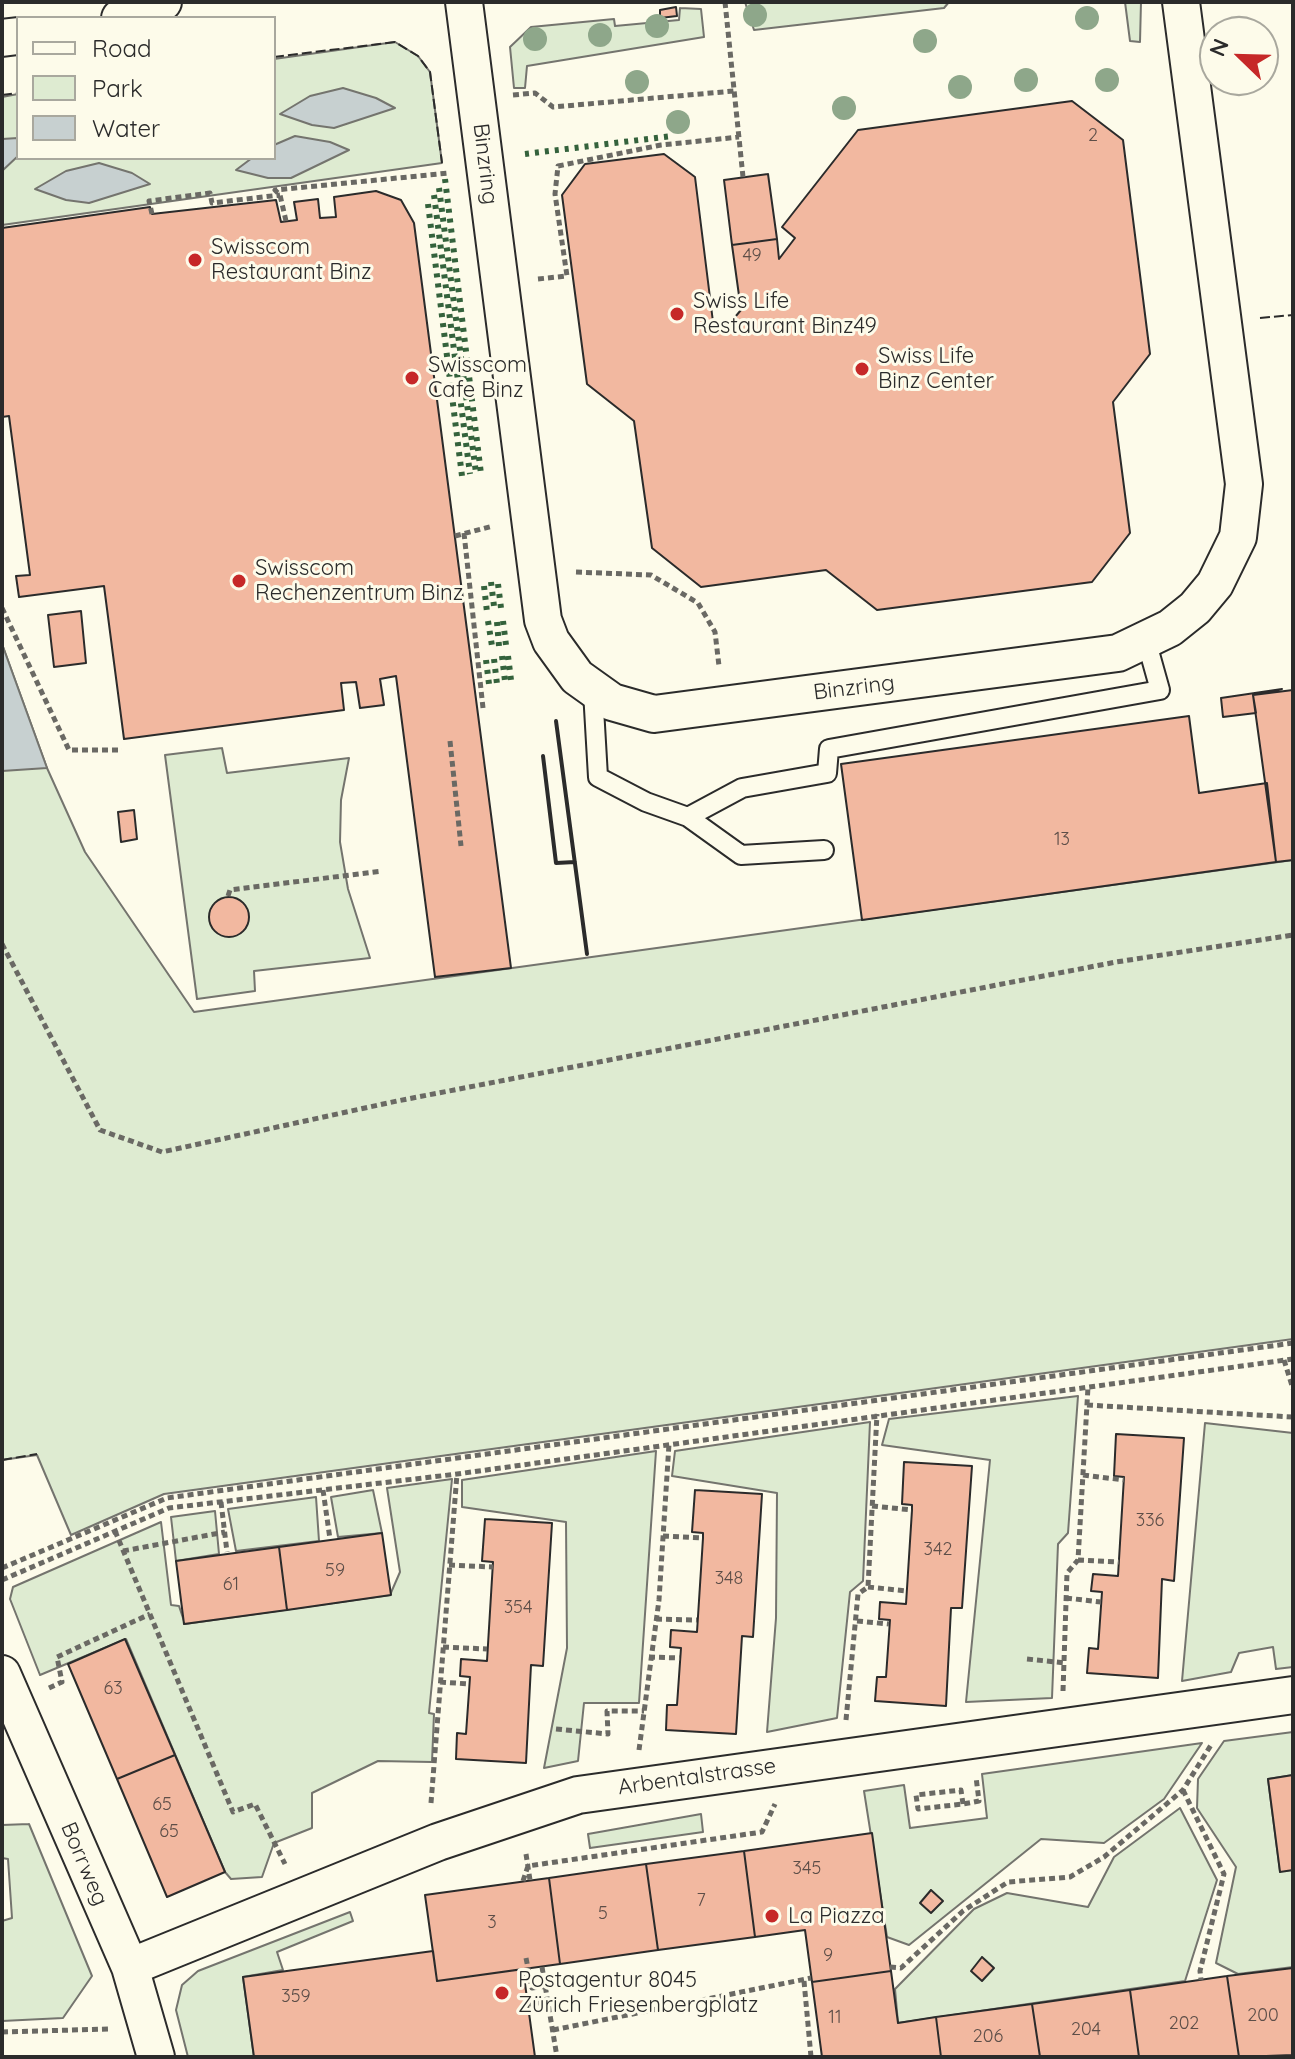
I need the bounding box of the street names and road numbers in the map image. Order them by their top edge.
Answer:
street label: Binzring [467,122,503,206]
street label: Binzring [812,670,896,706]
street label: Arbentalstrasse [616,1753,778,1801]
street label: Borrweg [55,1818,113,1910]

